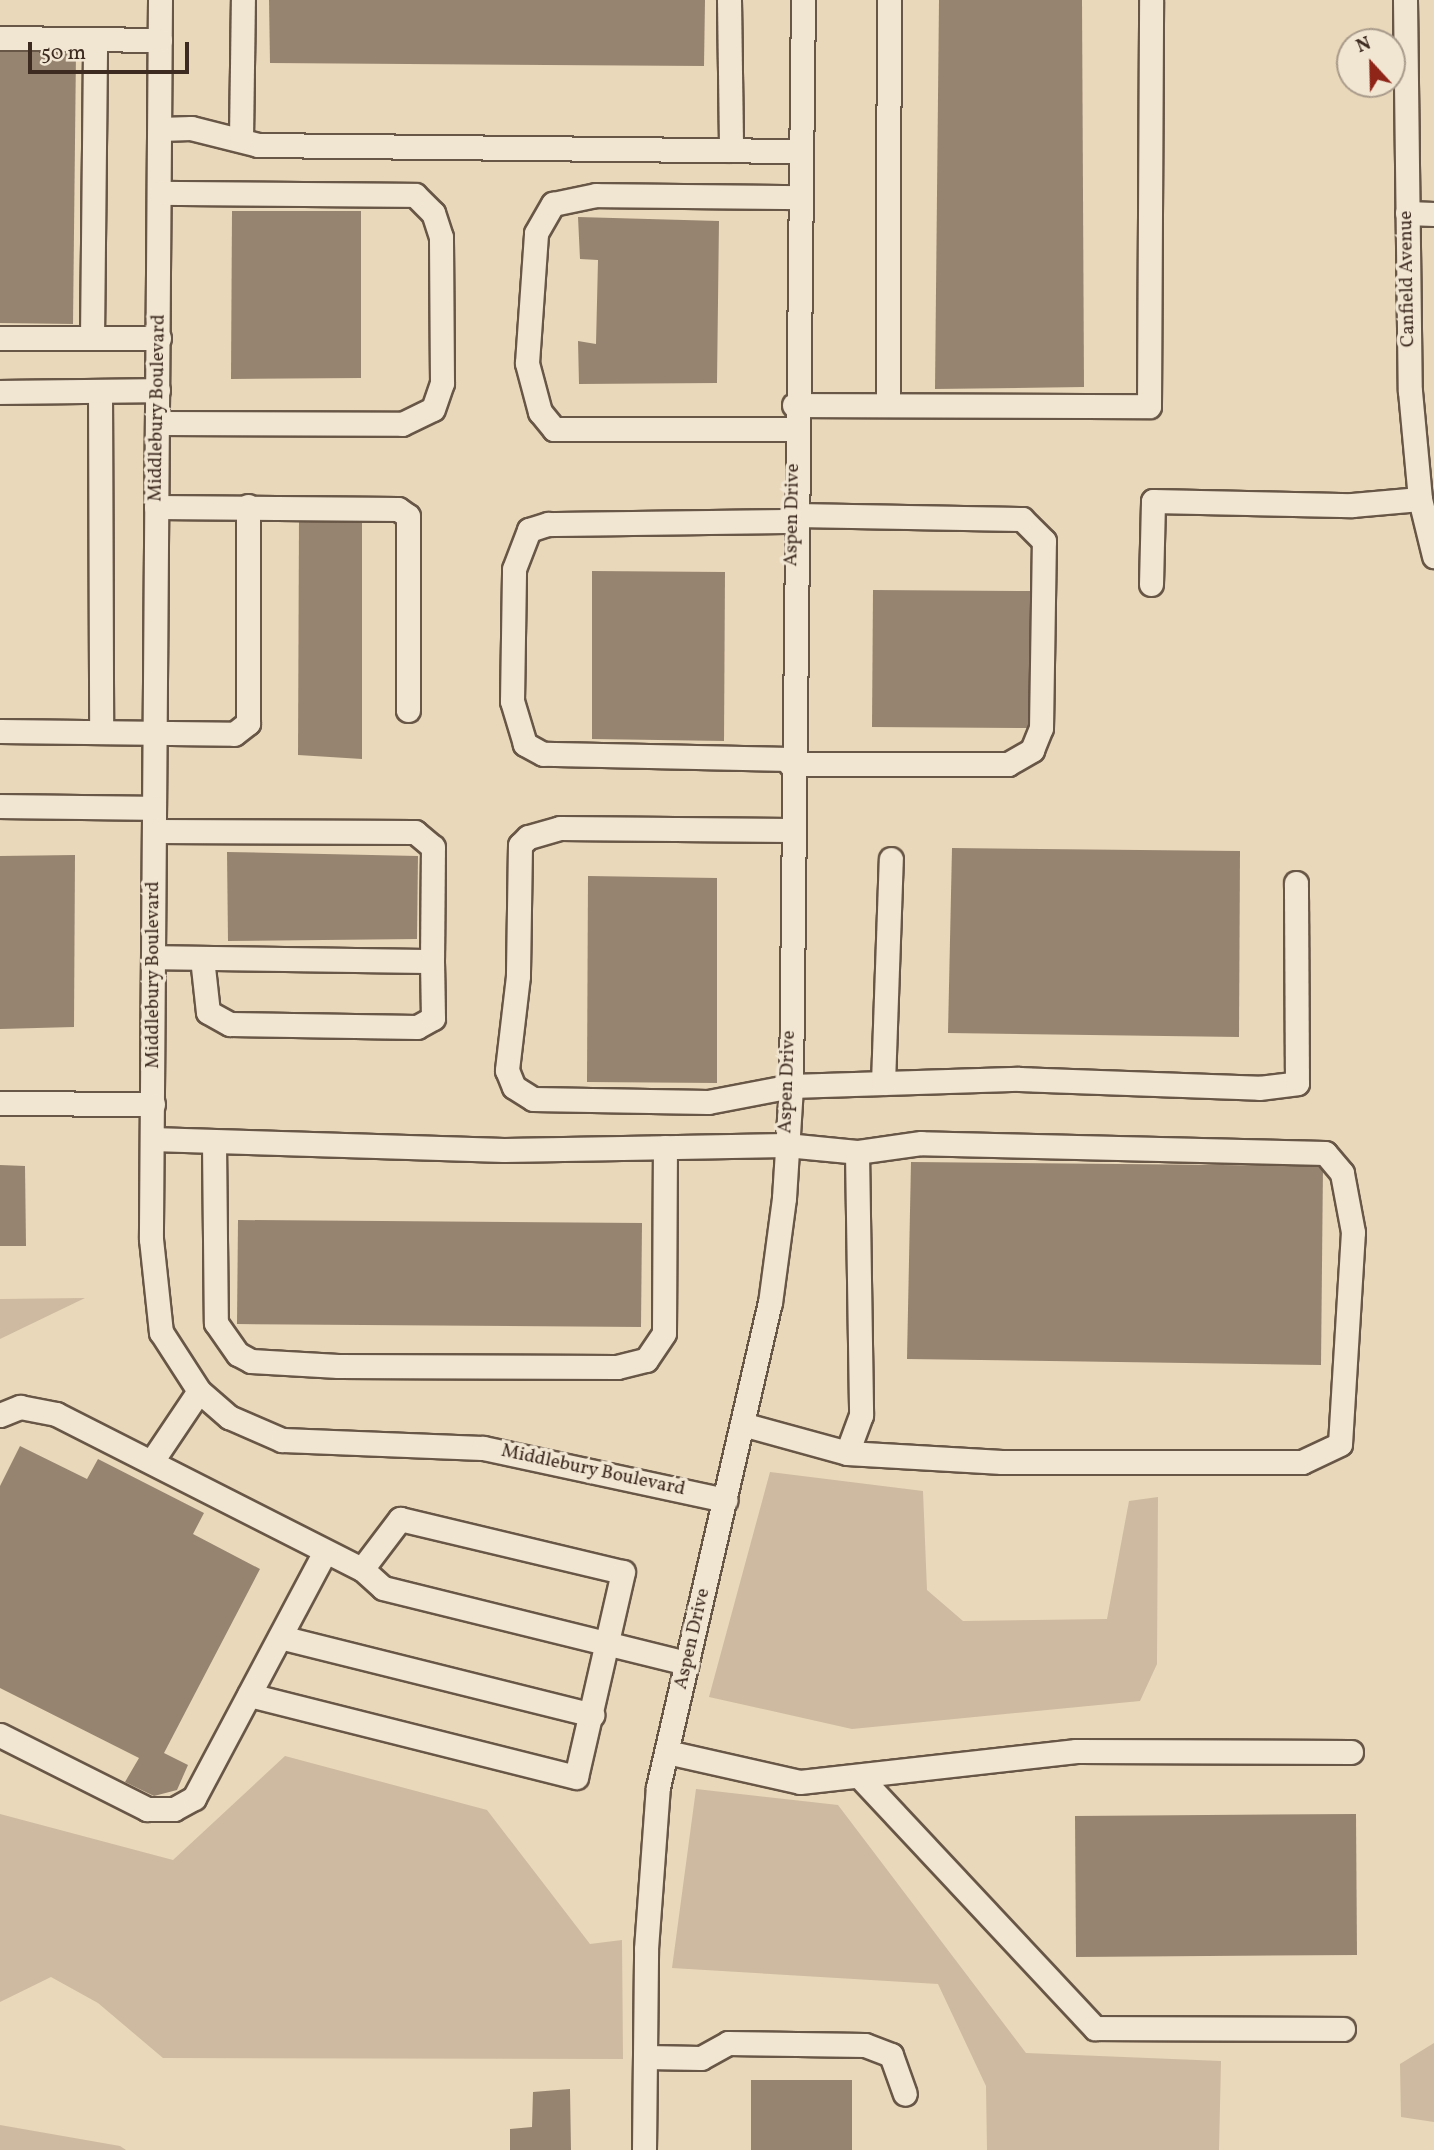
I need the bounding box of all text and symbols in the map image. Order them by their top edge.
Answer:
scale bar [32,28,192,72]
north arrow [1336,28,1406,98]
text: N [1353,31,1375,60]
text: 50 m [41,39,86,68]
street label: Canfield Avenue [1395,211,1421,347]
street label: Middlebury Boulevard [145,314,171,502]
street label: Aspen Drive [781,463,805,567]
street label: Middlebury Boulevard [143,881,165,1069]
street label: Aspen Drive [775,1030,801,1134]
street label: Middlebury Boulevard [499,1440,687,1502]
street label: Aspen Drive [670,1586,716,1692]

